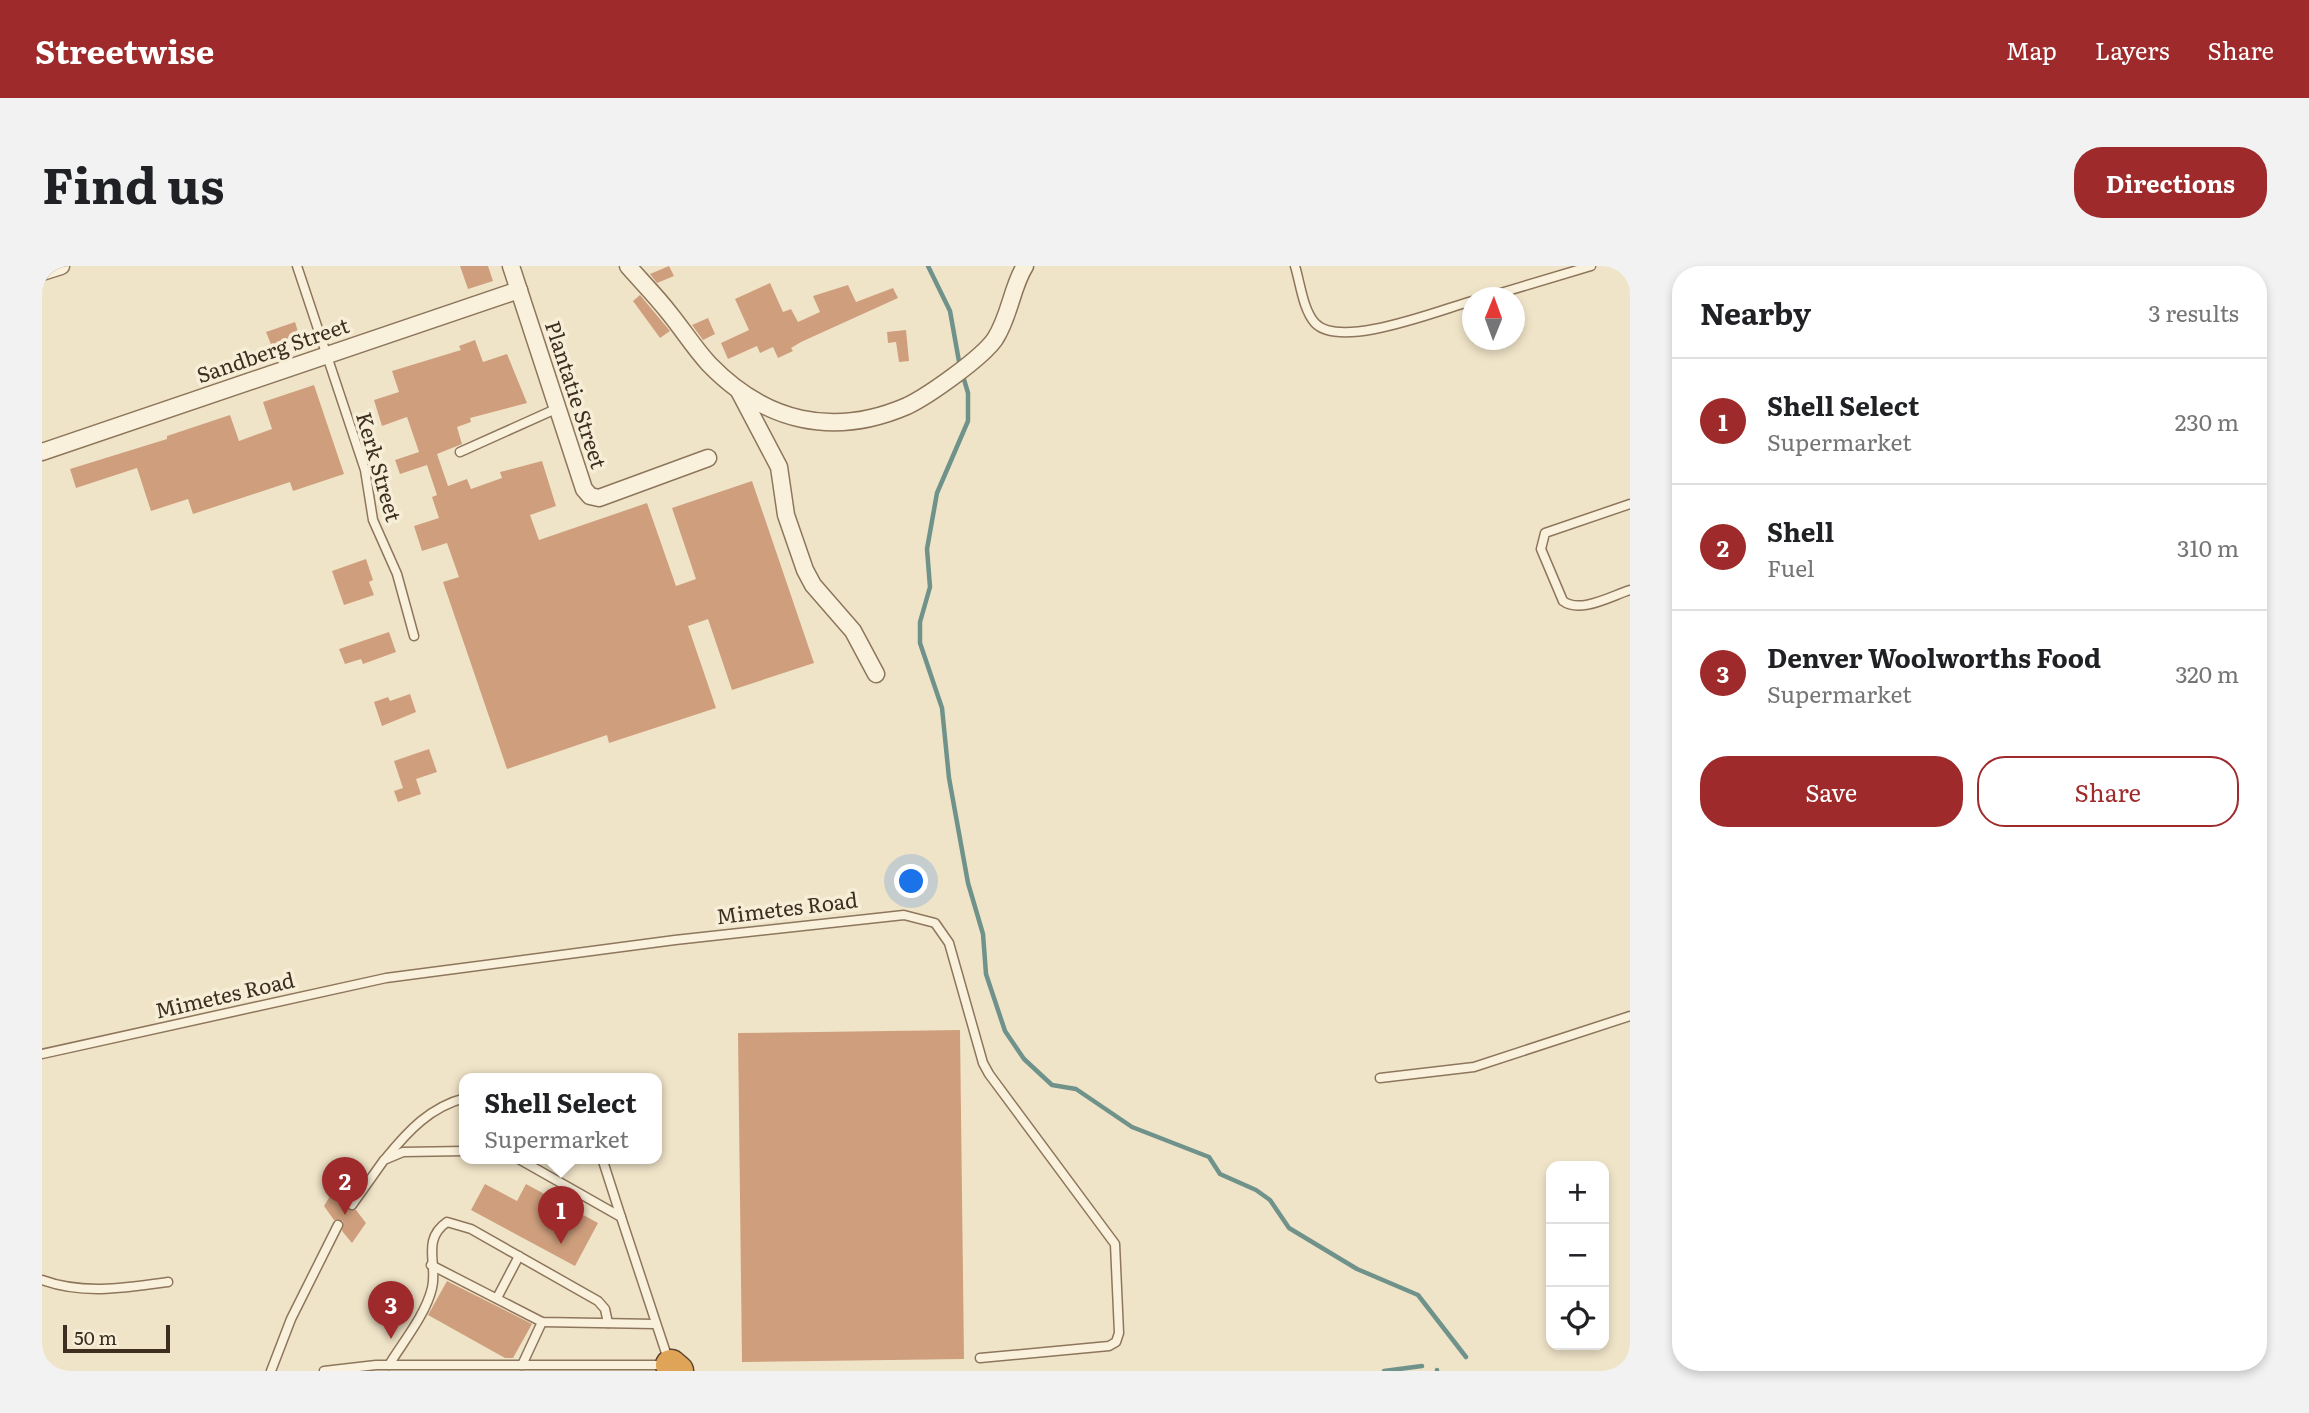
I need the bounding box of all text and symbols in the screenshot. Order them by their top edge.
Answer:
text: Streetwise [35,25,214,74]
text: Map [2006,32,2057,67]
text: Layers [2095,32,2169,67]
text: Share [2207,32,2274,67]
text: Find us [42,146,225,219]
button: Directions [2074,147,2267,218]
north arrow [1462,287,1525,350]
text: Nearby [1700,290,1811,334]
text: 3 results [2148,295,2239,329]
street label: Sandberg Street [192,308,353,389]
street label: Plantatie Street [539,316,616,473]
text: Shell Select [1767,385,1919,424]
text: 1 [1718,404,1728,438]
text: 230 m [2175,404,2239,438]
street label: Kerk Street [350,408,411,525]
text: Supermarket [1767,424,1911,458]
text: Shell [1767,511,1834,550]
text: 2 [1717,530,1729,564]
text: 310 m [2177,530,2239,564]
text: Fuel [1767,550,1815,584]
text: Denver Woolworths Food [1767,637,2101,676]
text: 3 [1717,656,1729,690]
text: 320 m [2175,656,2239,690]
text: Supermarket [1767,676,1911,710]
button: Save [1700,756,1963,827]
button: Share [1977,756,2239,827]
your location [894,864,928,898]
street label: Mimetes Road [714,882,859,931]
street label: Mimetes Road [152,962,297,1025]
popup [459,1073,662,1164]
text: Shell Select [484,1082,637,1121]
text: Supermarket [484,1121,629,1155]
pin: 2 [322,1157,368,1215]
map controls [1546,1161,1609,1350]
button: + [1546,1161,1609,1224]
pin: 1 [538,1186,584,1244]
button: − [1546,1224,1609,1287]
pin: 3 [368,1281,414,1339]
button: locate [1546,1287,1609,1350]
scale bar [63,1322,170,1354]
text: 50 m [74,1323,117,1351]

